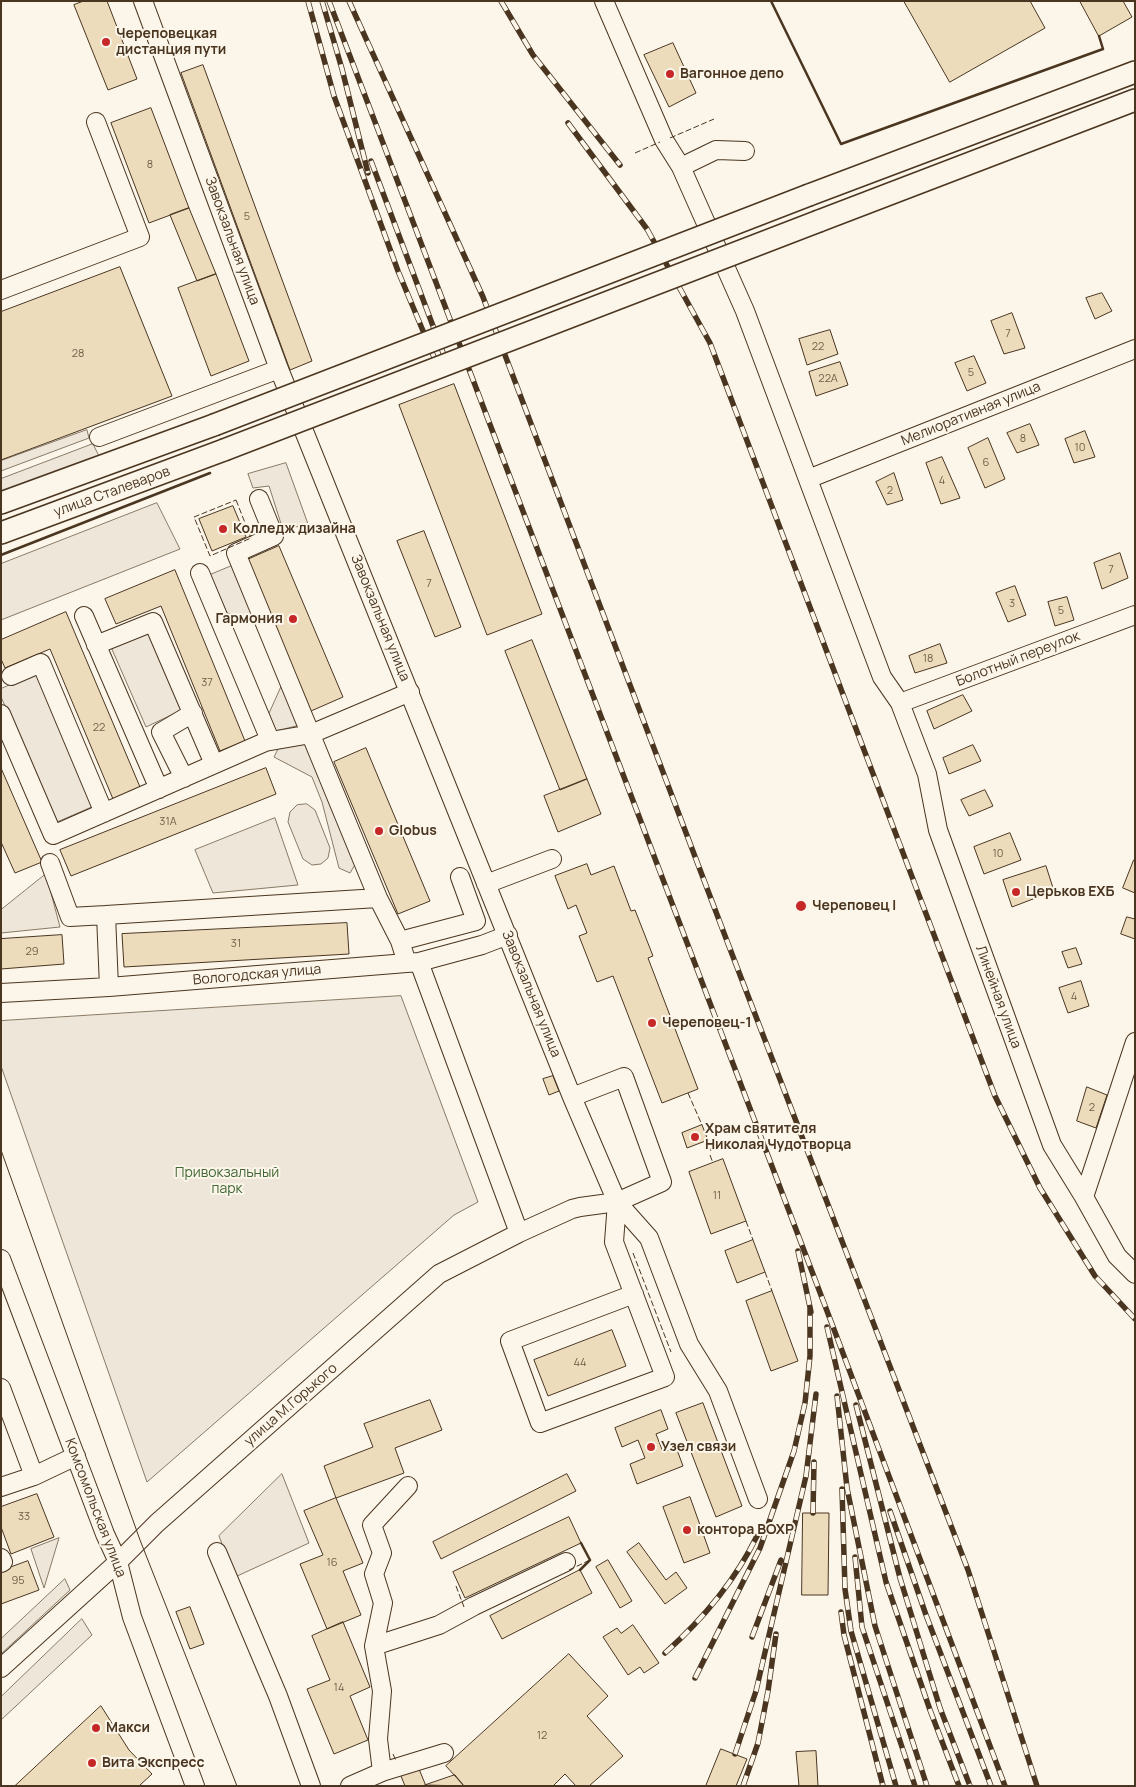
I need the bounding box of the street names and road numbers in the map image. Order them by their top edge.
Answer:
street label: Завокзальная улица [201,175,263,307]
street label: Мелиоративная улица [899,378,1043,450]
street label: улица Сталеваров [52,463,172,521]
street label: Завокзальная улица [347,552,413,684]
street label: Болотный переулок [954,628,1082,690]
street label: Завокзальная улица [498,928,564,1060]
street label: Линейная улица [972,943,1024,1051]
street label: Вологодская улица [192,961,322,989]
street label: улица М.Горького [241,1360,341,1450]
street label: Комсомольская улица [61,1436,129,1580]

